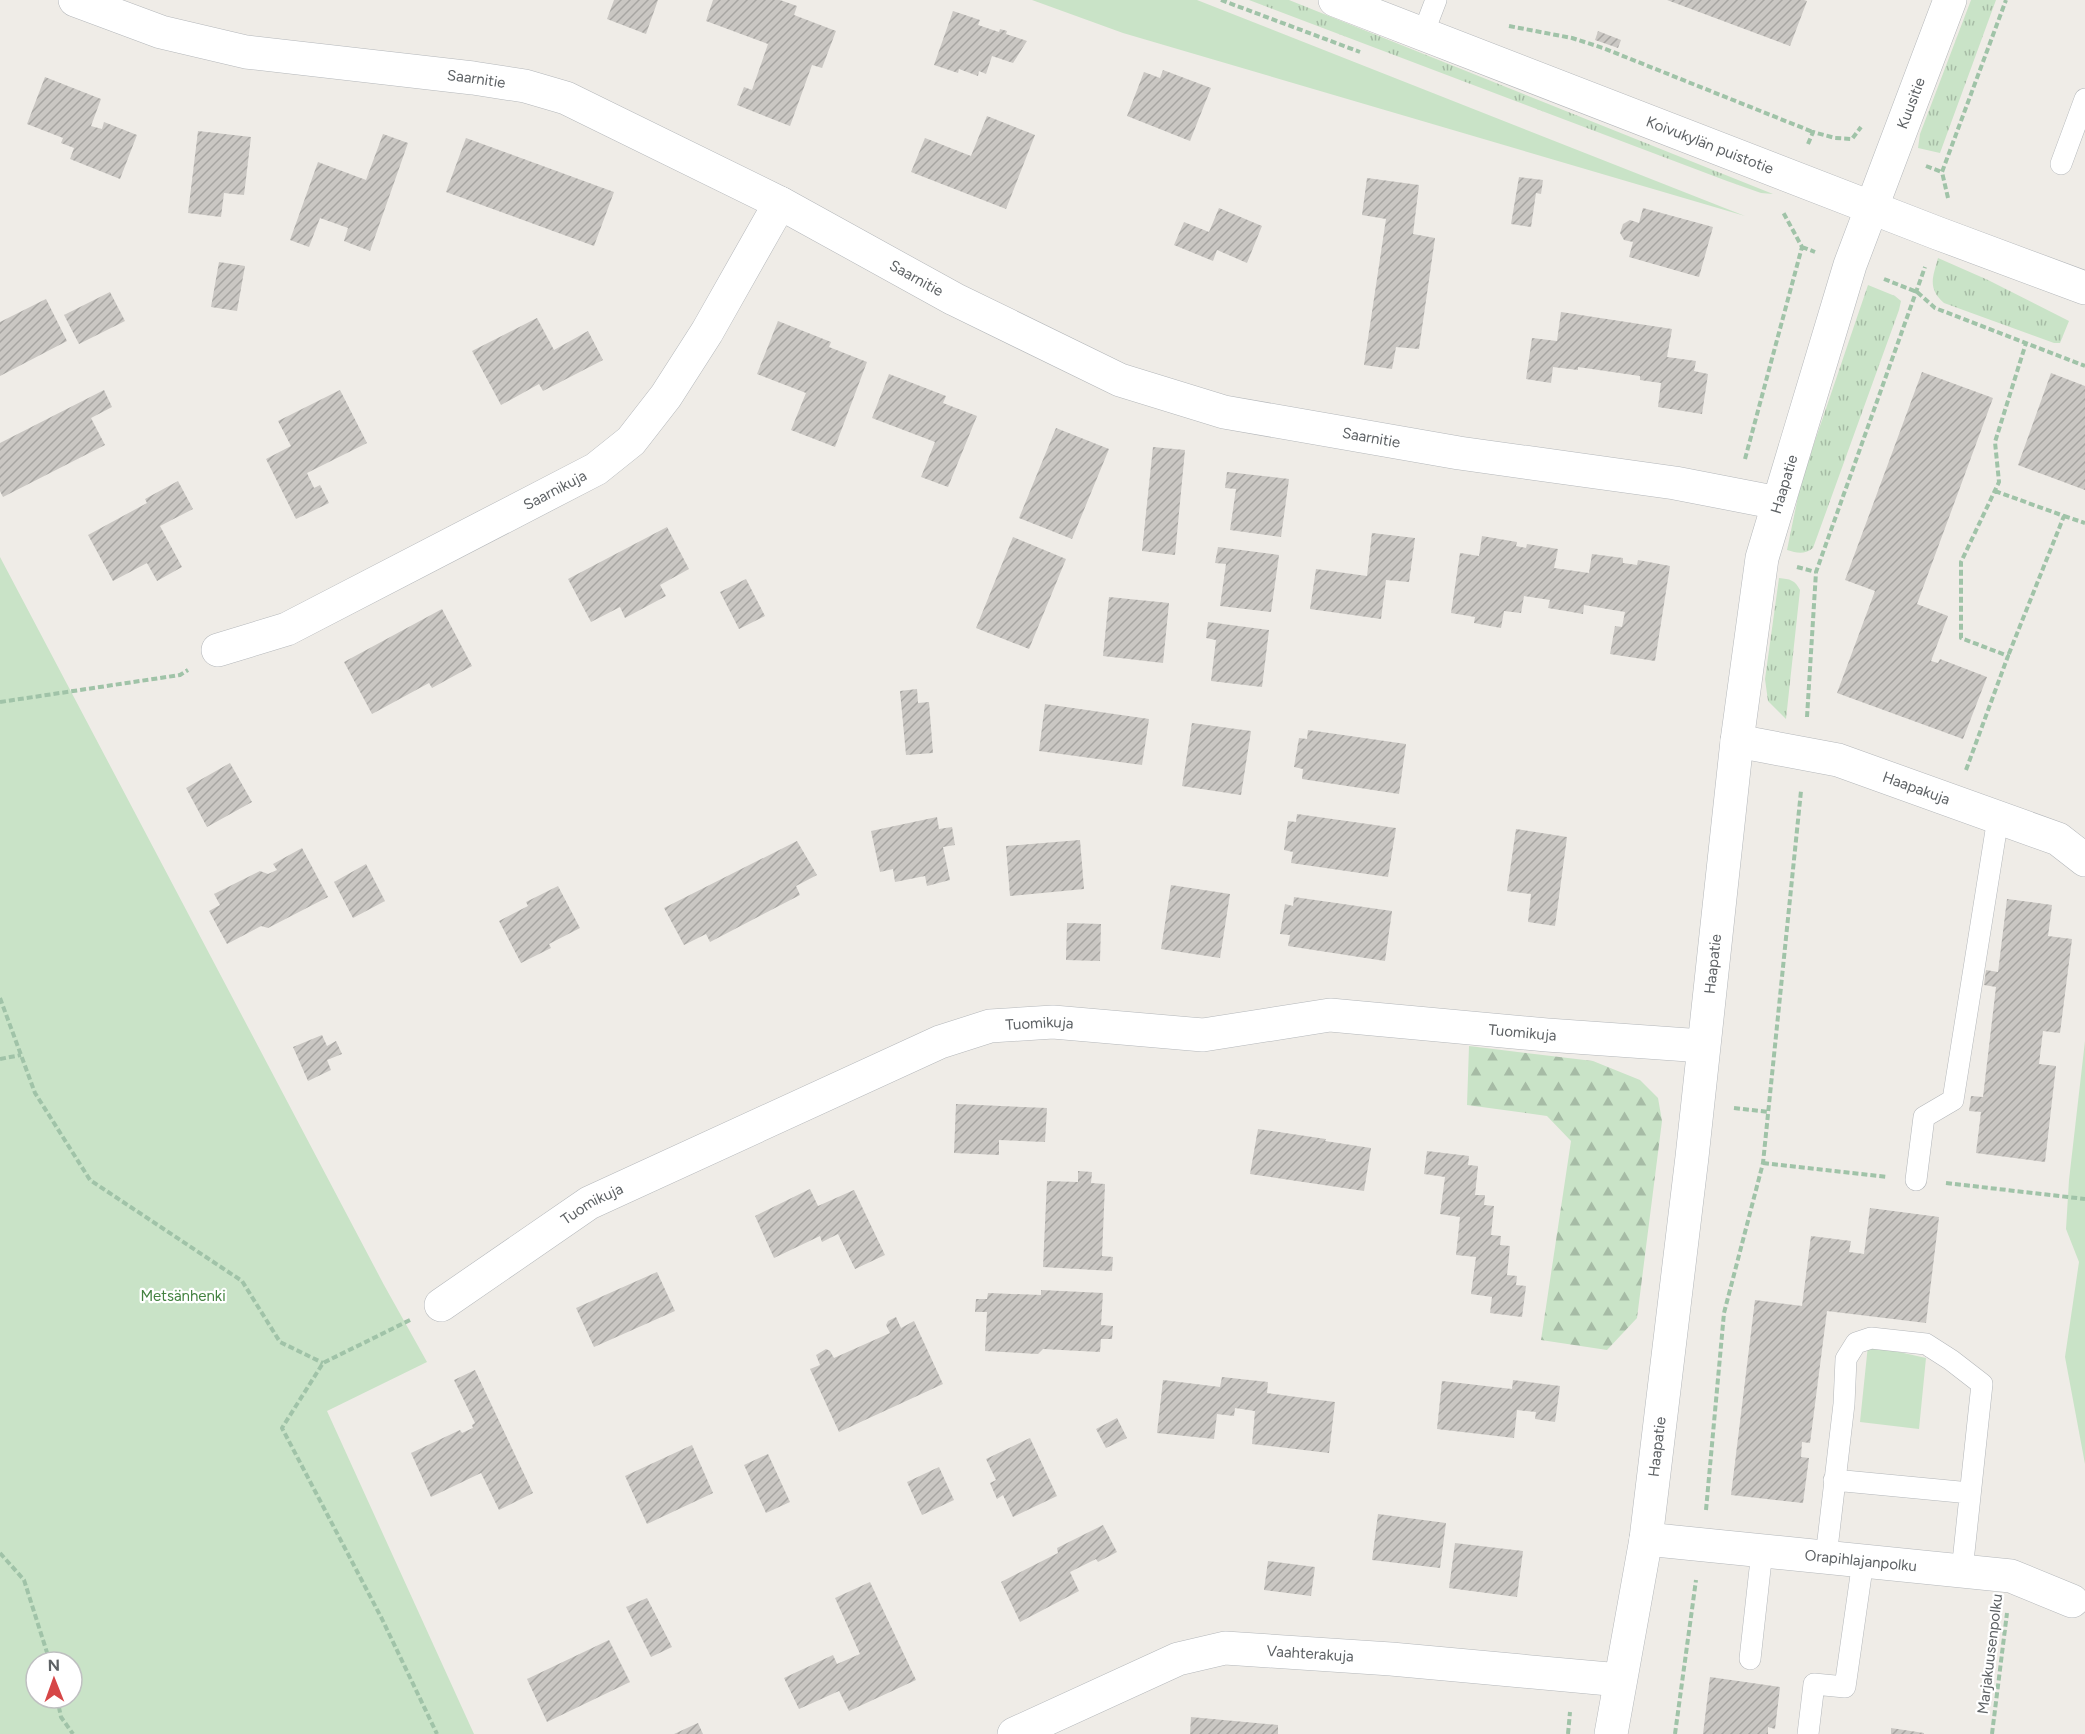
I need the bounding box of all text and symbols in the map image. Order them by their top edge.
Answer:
street label: Saarnitie [446,66,507,92]
street label: Kuusitie [1893,75,1929,131]
street label: Koivukylän puistotie [1644,112,1776,178]
street label: Saarnitie [886,256,946,300]
street label: Saarnitie [1341,424,1402,452]
street label: Haapatie [1767,453,1801,516]
street label: Saarnikuja [520,466,590,514]
street label: Haapakuja [1880,768,1953,809]
street label: Haapatie [1701,933,1725,995]
street label: Tuomikuja [1005,1013,1074,1034]
street label: Tuomikuja [1488,1021,1557,1045]
street label: Tuomikuja [558,1180,626,1229]
park label: Metsänhenki [140,1287,226,1305]
street label: Haapatie [1645,1416,1670,1478]
street label: Orapihlajanpolku [1804,1546,1918,1575]
street label: Marjakuusenpolku [1974,1593,2006,1715]
street label: Vaahterakuja [1266,1642,1354,1666]
north arrow [24,1650,84,1710]
text: N [47,1656,60,1675]

